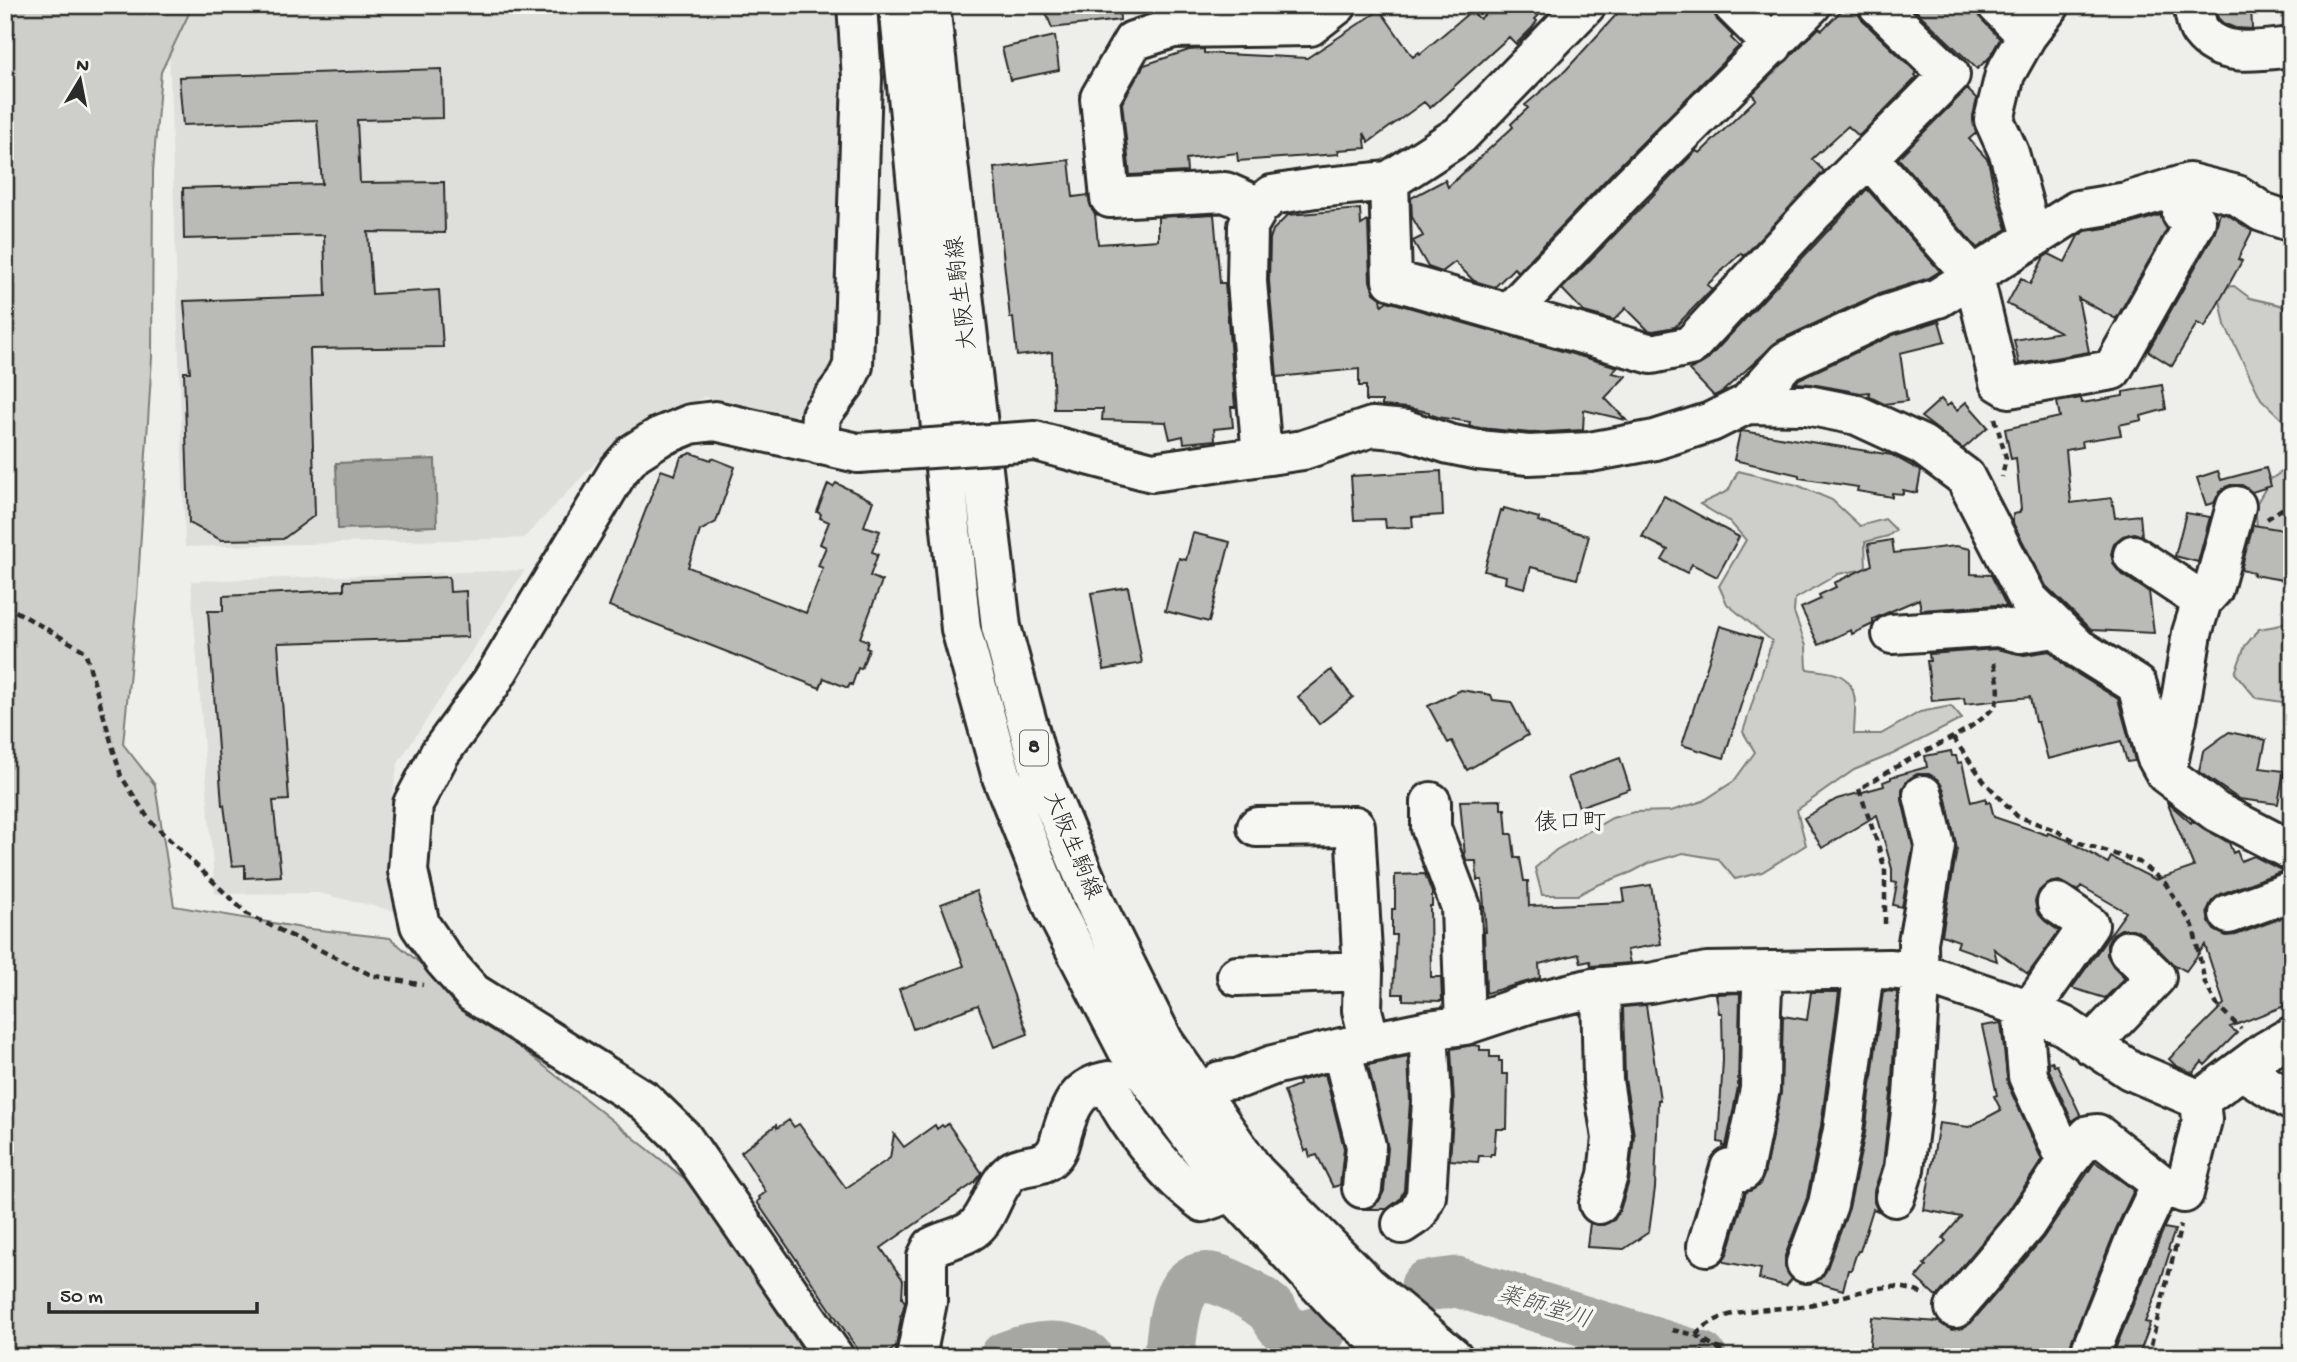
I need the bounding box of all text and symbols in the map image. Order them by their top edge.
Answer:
north arrow [46,46,116,116]
text: N [74,54,90,79]
street label: 大阪生駒線 [942,234,983,352]
road number: 8 [1020,730,1048,766]
street label: 大阪生駒線 [1036,787,1107,904]
district label: 俵口町 [1534,810,1606,839]
scale bar [49,1271,257,1315]
water label: 薬師堂川 [1494,1280,1594,1337]
text: 50 m [60,1286,103,1311]

